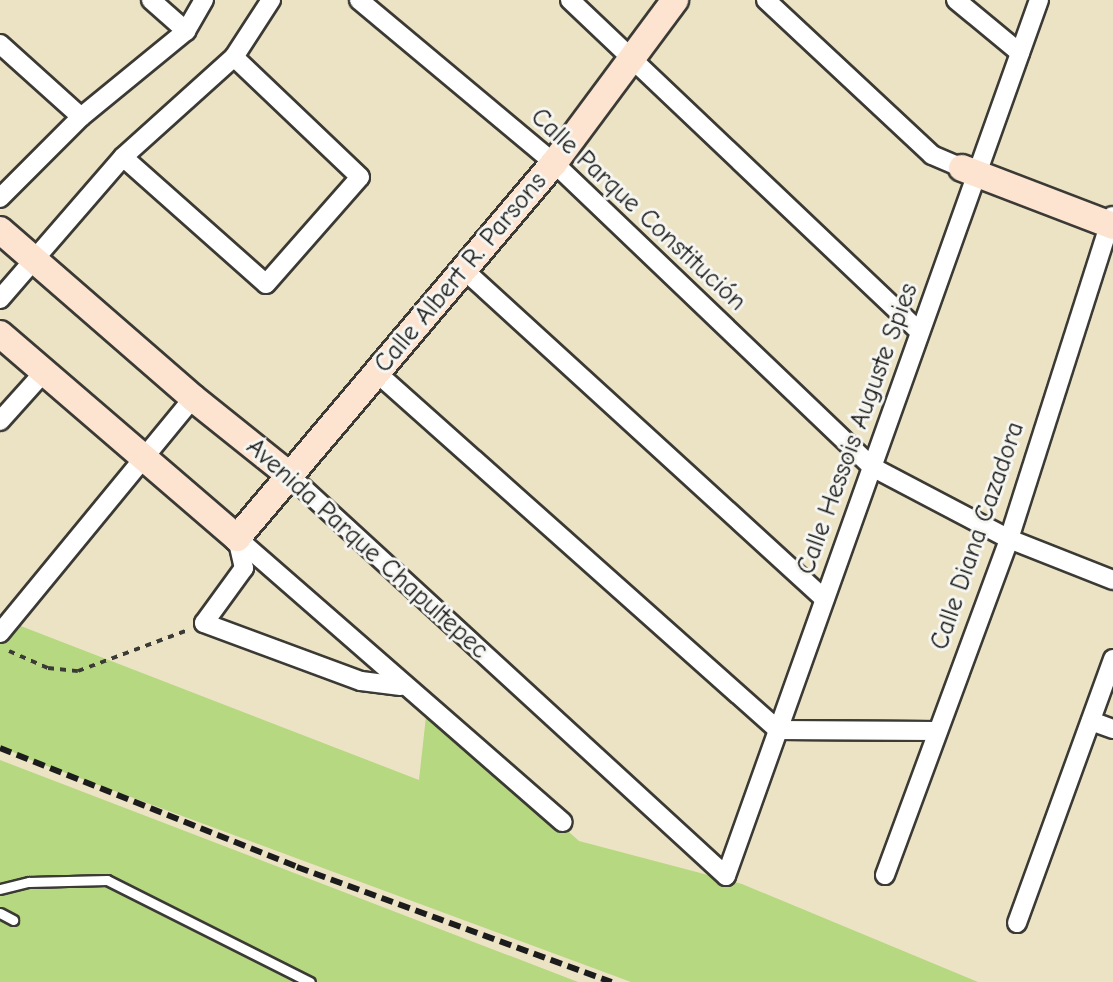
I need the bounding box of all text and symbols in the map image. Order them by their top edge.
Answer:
street label: Calle Parque Constitución [524,102,752,318]
street label: Calle Albert R. Parsons [368,167,554,379]
street label: Calle Hessois Auguste Spies [791,279,925,579]
street label: Calle Diana Cazadora [924,418,1032,654]
street label: Avenida Parque Chapultepec [240,432,494,666]

